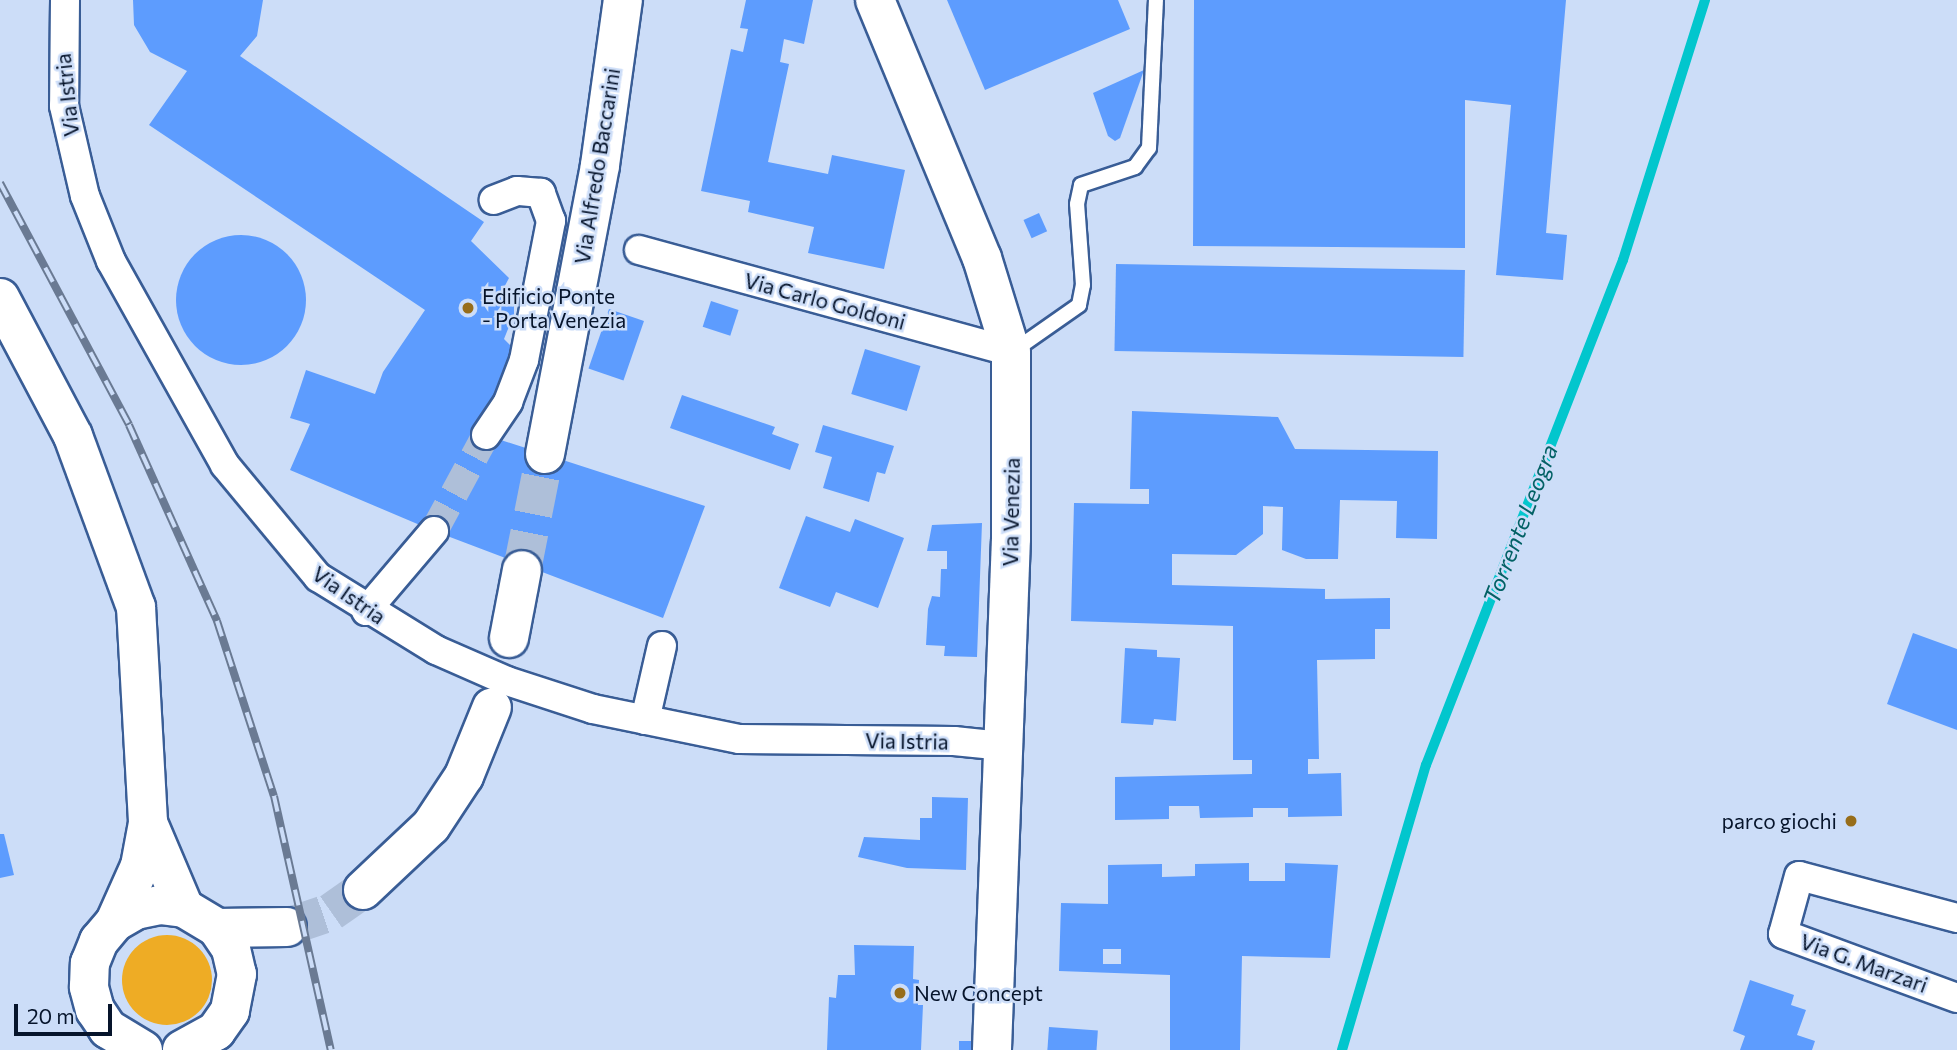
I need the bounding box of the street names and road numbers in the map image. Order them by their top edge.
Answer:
street label: Via Istria [50,52,84,138]
street label: Via Alfredo Baccarini [569,66,625,266]
street label: Via Carlo Goldoni [742,267,908,335]
street label: Via Venezia [997,457,1025,567]
street label: Via Istria [308,561,390,629]
street label: Via Istria [865,728,949,754]
street label: Via G. Marzari [1797,928,1931,998]

